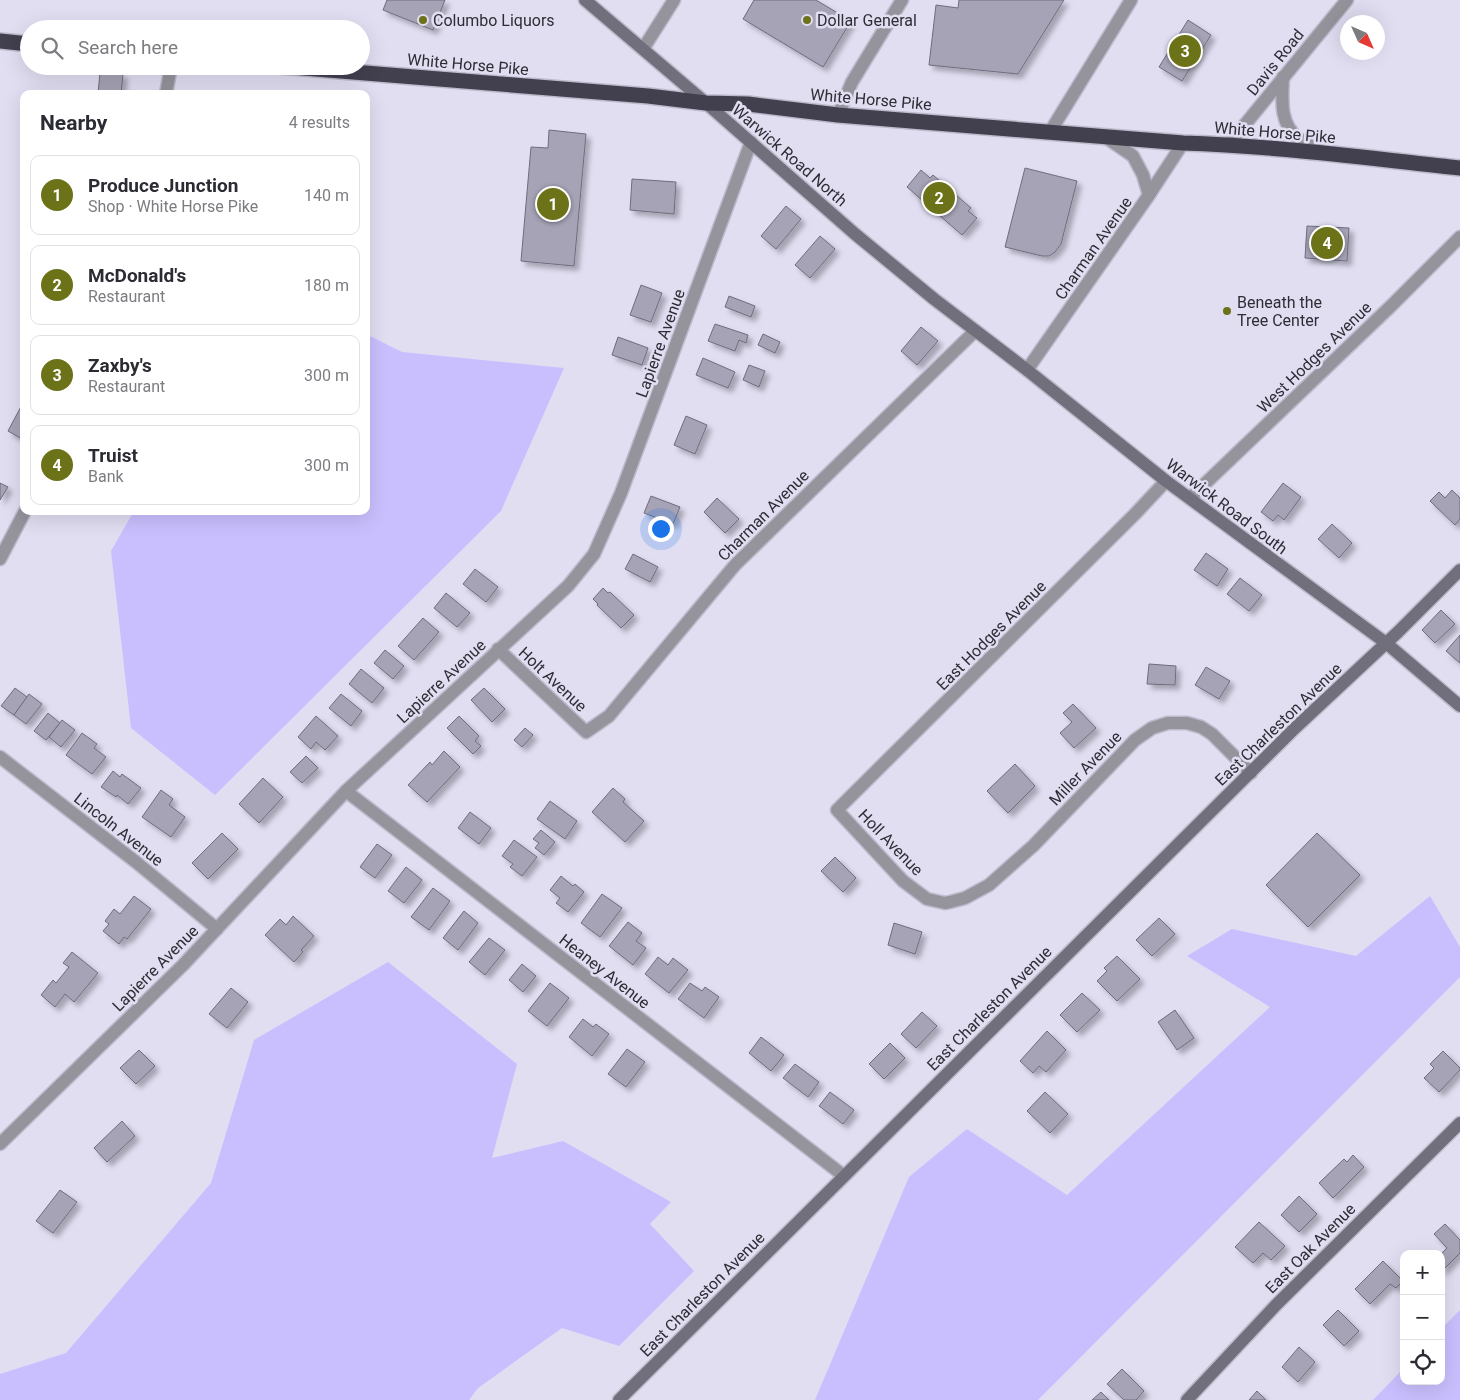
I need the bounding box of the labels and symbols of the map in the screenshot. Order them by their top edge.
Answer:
place label: Columbo Liquors [433,11,555,30]
place label: Dollar General [817,11,917,30]
marker: Columbo Liquors [417,14,429,26]
marker: Dollar General [801,14,813,26]
north arrow [1340,15,1385,60]
street label: Davis Road [1243,25,1308,99]
pin: 3 [1169,32,1201,70]
street label: White Horse Pike [407,50,529,79]
street label: White Horse Pike [810,85,932,114]
street label: Warwick Road North [728,100,851,210]
street label: White Horse Pike [1214,118,1336,147]
pin: 2 [923,179,955,217]
pin: 1 [537,185,569,223]
street label: Charman Avenue [1051,193,1136,303]
pin: 4 [1311,224,1343,262]
street label: Lapierre Avenue [632,286,689,400]
place label: Beneath the Tree Center [1237,293,1322,330]
street label: West Hodges Avenue [1253,298,1375,417]
marker: Beneath the Tree Center [1221,305,1233,317]
street label: Warwick Road South [1162,455,1291,558]
street label: Charman Avenue [714,466,813,565]
your location [648,516,674,542]
street label: East Hodges Avenue [933,577,1050,694]
street label: Lapierre Avenue [393,635,490,727]
street label: Holt Avenue [515,643,591,716]
street label: East Charleston Avenue [1211,659,1346,790]
street label: Miller Avenue [1045,727,1125,809]
street label: Lincoln Avenue [70,789,167,870]
street label: Holl Avenue [854,805,927,879]
street label: Lapierre Avenue [108,921,202,1015]
street label: Heaney Avenue [556,930,654,1013]
street label: East Charleston Avenue [923,942,1056,1075]
street label: East Oak Avenue [1261,1199,1359,1297]
street label: East Charleston Avenue [636,1228,769,1361]

